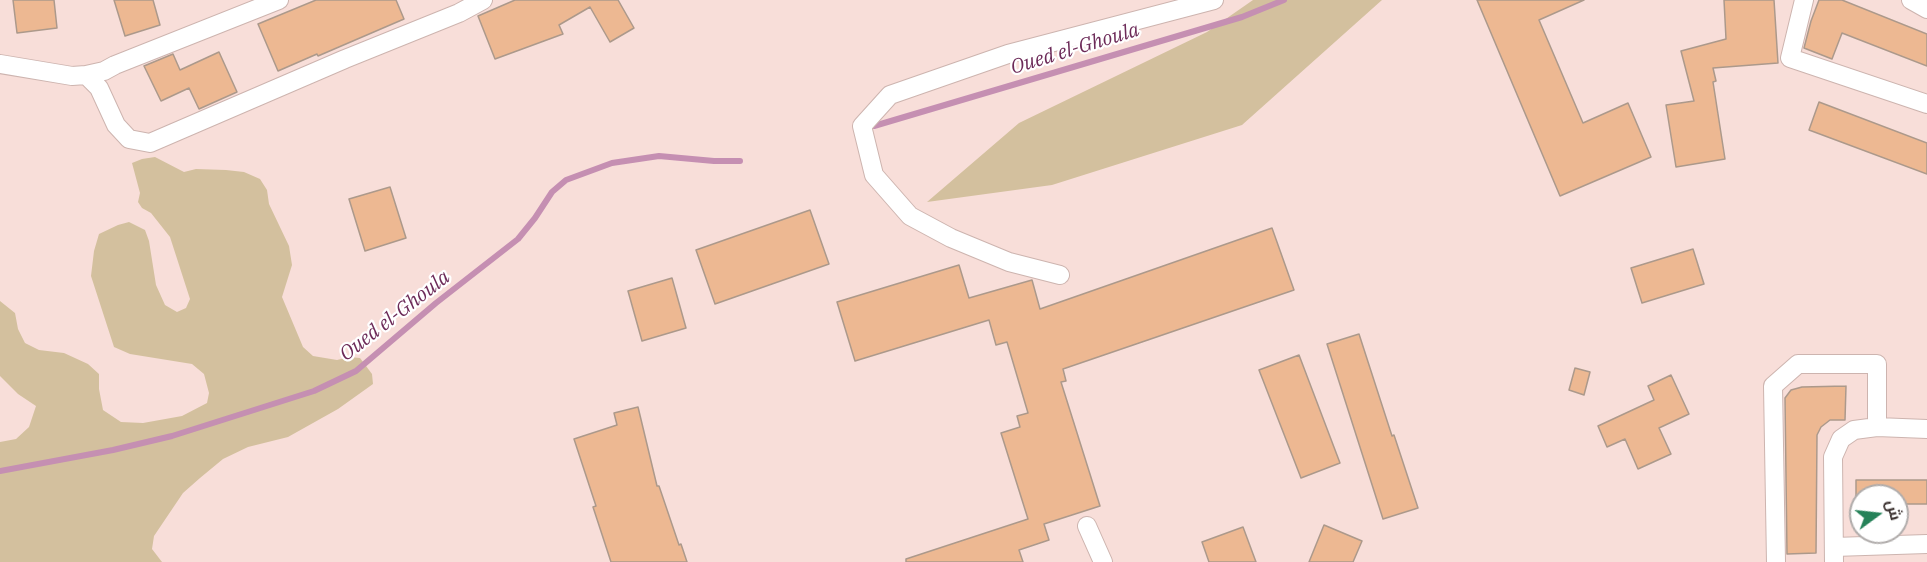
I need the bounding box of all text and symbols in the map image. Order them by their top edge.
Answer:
water label: Oued el-Ghoula [1008,18,1142,80]
water label: Oued el-Ghoula [335,266,455,366]
north arrow [1849,484,1909,544]
text: ش [1882,497,1907,522]

